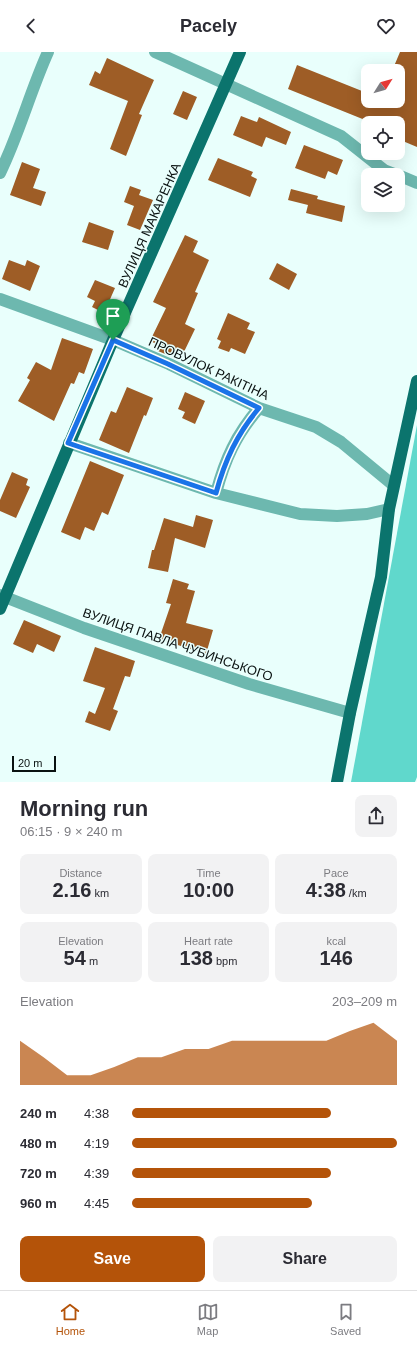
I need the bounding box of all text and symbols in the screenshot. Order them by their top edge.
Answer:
icon: back [20,15,42,37]
icon: heart [375,15,397,37]
text: Pacely [180,16,237,36]
north arrow [361,64,405,108]
map controls [361,64,405,212]
button: locate [361,116,405,160]
street label: ВУЛИЦЯ МАКАРЕНКА [115,160,184,290]
button: layers [361,168,405,212]
pin [96,299,130,340]
icon: arrive [102,305,124,327]
street label: ПРОВУЛОК РАКІТІНА [146,334,272,403]
street label: ВУЛИЦЯ ПАВЛА ЧУБИНСЬКОГО [81,605,275,684]
scale bar [12,754,56,773]
text: 20 m [18,757,42,769]
button: share [355,795,397,837]
text: Morning run [20,796,148,821]
text: 06:15 · 9 × 240 m [20,824,122,839]
text: Distance [59,867,102,879]
text: Time [196,867,221,879]
text: Pace [324,867,349,879]
text: 2.16 [52,879,91,901]
text: 10:00 [183,879,234,901]
text: 4:38 [306,879,346,901]
text: km [91,887,109,899]
text: /km [346,887,367,899]
text: Elevation [58,935,103,947]
text: Heart rate [184,935,233,947]
text: kcal [326,935,346,947]
text: 54 [64,947,86,969]
text: 138 [180,947,213,969]
text: 146 [319,947,353,969]
text: m [86,955,98,967]
text: bpm [213,955,237,967]
text: Elevation [20,994,73,1009]
text: 203–209 m [332,994,397,1009]
text: 240 m [20,1106,57,1121]
text: 4:38 [84,1106,109,1121]
text: 480 m [20,1136,57,1151]
text: 4:19 [84,1136,109,1151]
text: 720 m [20,1166,57,1181]
text: 4:39 [84,1166,109,1181]
text: 960 m [20,1196,57,1211]
text: 4:45 [84,1196,109,1211]
button: Save [20,1236,205,1282]
button: Share [213,1236,397,1282]
tab: Home [56,1301,85,1337]
tab: Map [197,1301,219,1337]
tab: Saved [330,1301,361,1337]

